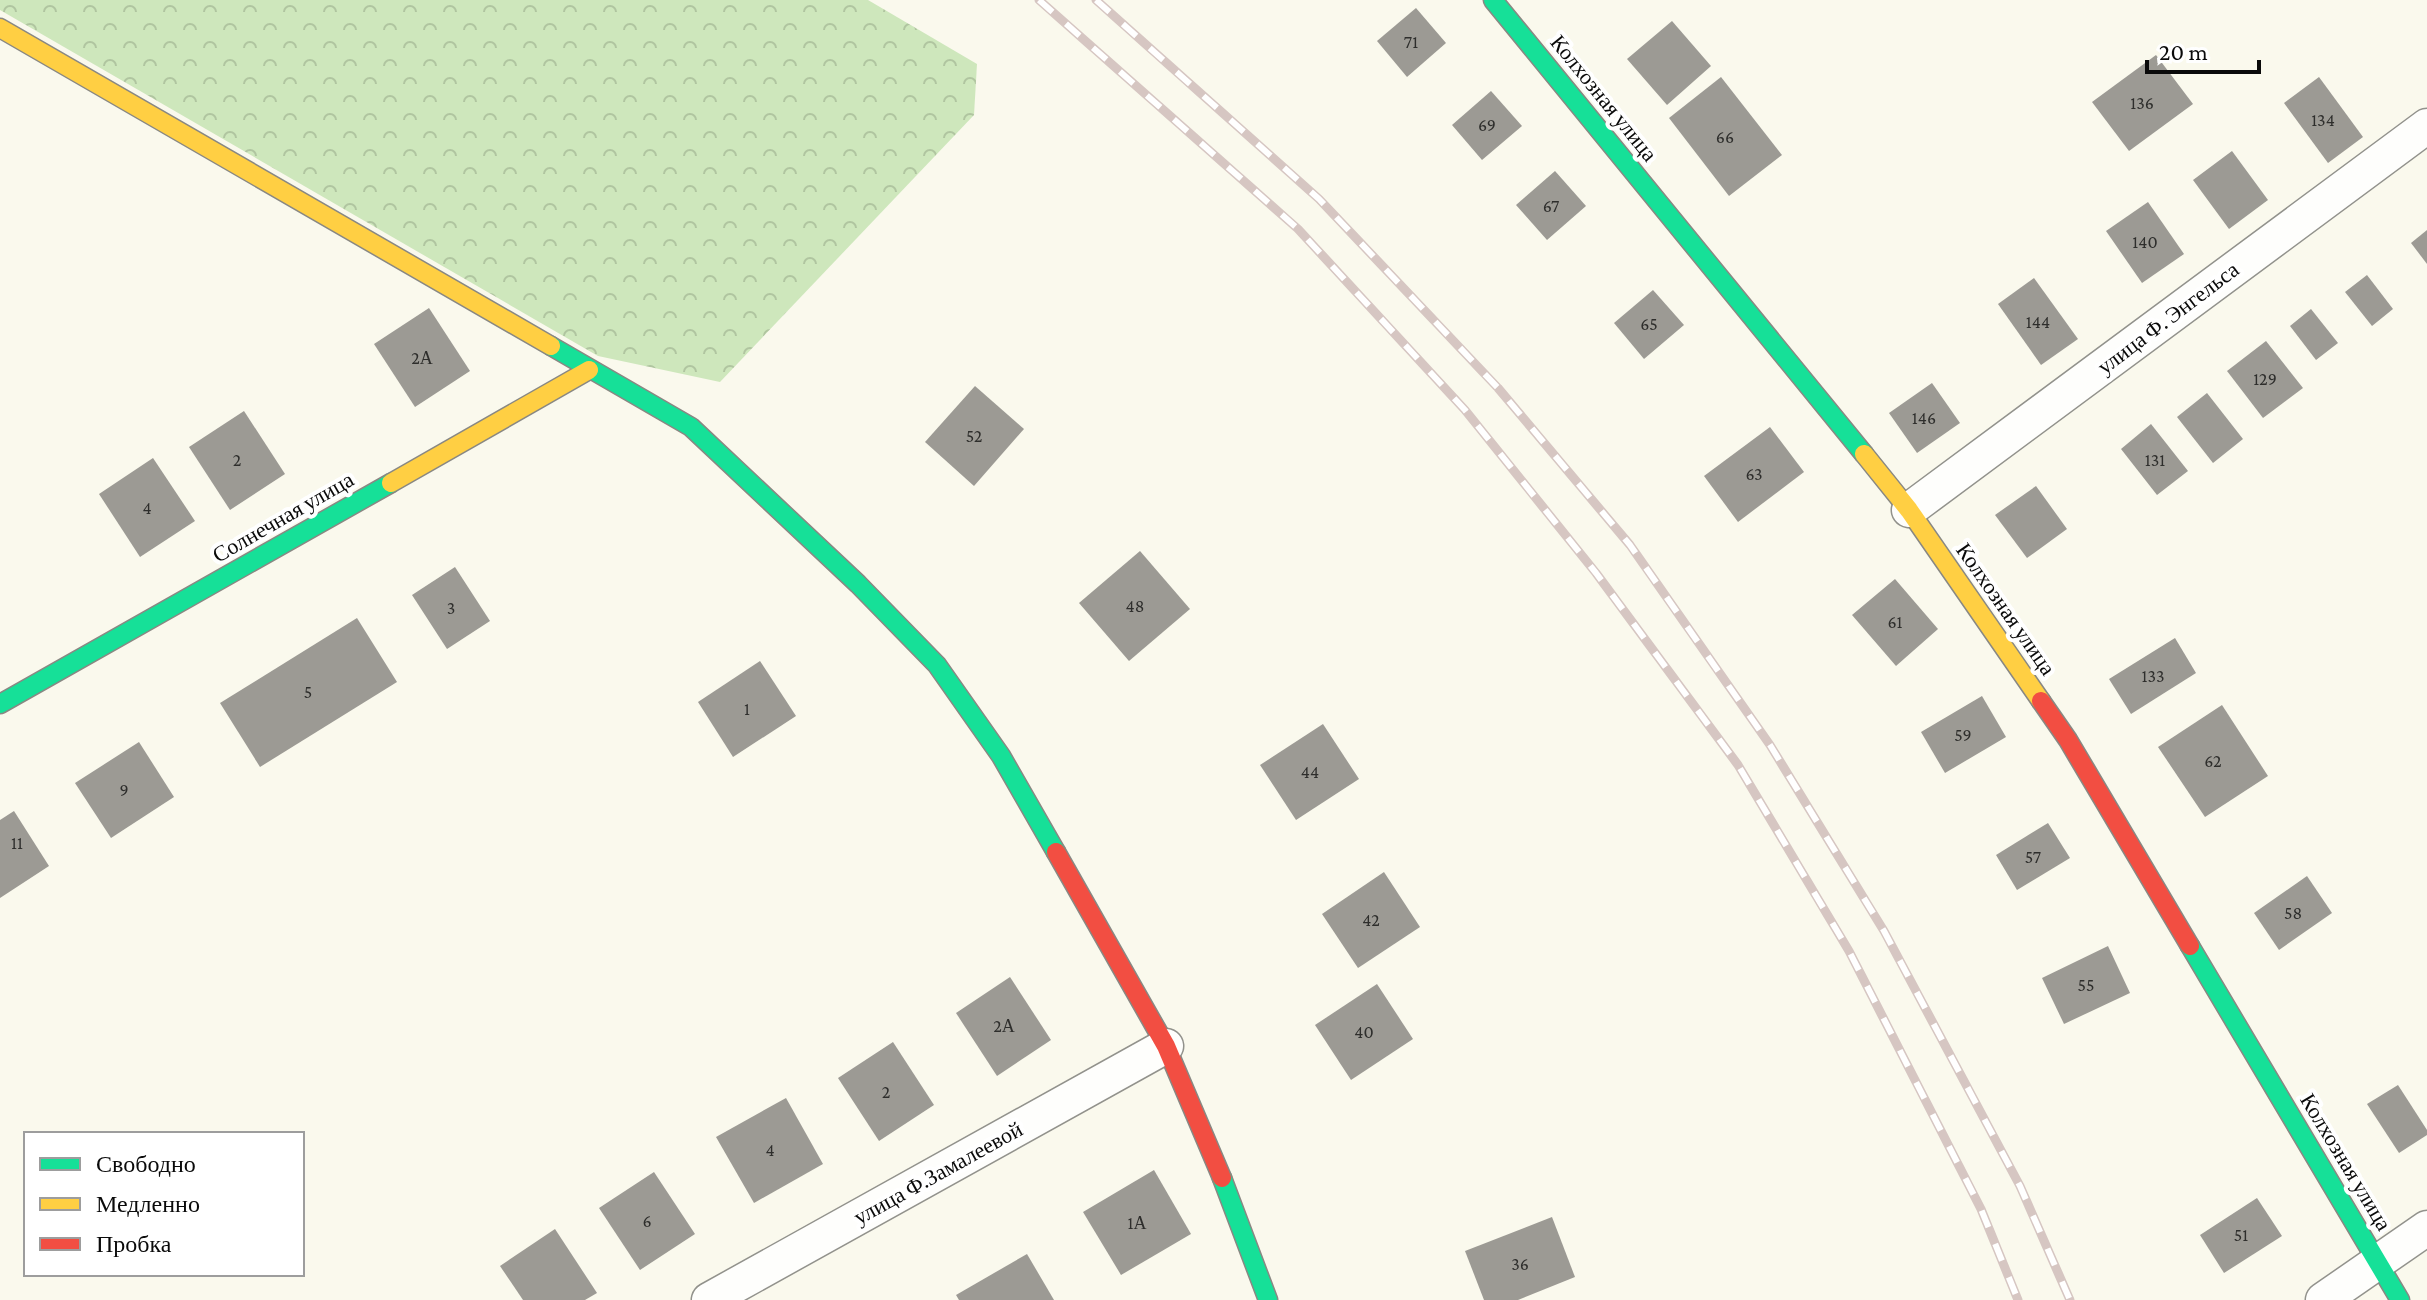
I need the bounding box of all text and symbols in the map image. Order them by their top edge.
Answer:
scale bar [2147,24,2259,74]
street label: Колхозная улица [1545,30,1663,166]
house number: 71 [1404,32,1418,52]
text: 20 m [2159,38,2208,65]
house number: 136 [2130,93,2154,113]
house number: 134 [2311,110,2335,130]
house number: 69 [1478,115,1496,135]
house number: 66 [1716,127,1734,147]
house number: 67 [1543,196,1559,216]
house number: 140 [2132,232,2158,252]
street label: улица Ф. Энгельса [2092,257,2244,379]
house number: 144 [2026,312,2050,332]
house number: 65 [1640,314,1658,334]
house number: 2А [411,348,433,368]
house number: 129 [2253,369,2277,389]
house number: 146 [1912,408,1936,428]
house number: 52 [966,426,982,446]
house number: 2 [233,450,241,470]
house number: 131 [2145,450,2165,470]
house number: 63 [1745,464,1763,484]
street label: Солнечная улица [208,466,358,567]
house number: 4 [142,498,152,518]
street label: Колхозная улица [1951,538,2061,680]
house number: 48 [1126,596,1144,616]
house number: 3 [447,598,455,618]
house number: 61 [1887,612,1903,632]
house number: 133 [2142,666,2164,686]
house number: 5 [304,682,312,702]
house number: 1 [744,699,750,719]
house number: 59 [1954,725,1972,745]
house number: 62 [2204,751,2222,771]
house number: 44 [1301,762,1319,782]
house number: 9 [119,780,129,800]
house number: 11 [11,833,23,853]
house number: 57 [2025,847,2041,867]
house number: 58 [2284,903,2302,923]
house number: 42 [1362,910,1380,930]
house number: 55 [2078,975,2094,995]
house number: 2А [993,1016,1015,1036]
house number: 40 [1354,1022,1374,1042]
house number: 2 [882,1082,890,1102]
street label: Колхозная улица [2295,1089,2397,1235]
street label: улица Ф.Замалеевой [849,1116,1027,1230]
legend [24,1132,304,1276]
house number: 4 [765,1140,775,1160]
text: Свободно [96,1150,196,1177]
text: Медленно [96,1190,200,1217]
house number: 6 [642,1211,652,1231]
house number: 1А [1128,1213,1146,1233]
house number: 51 [2234,1225,2248,1245]
text: Пробка [96,1230,172,1257]
house number: 36 [1511,1254,1529,1274]

